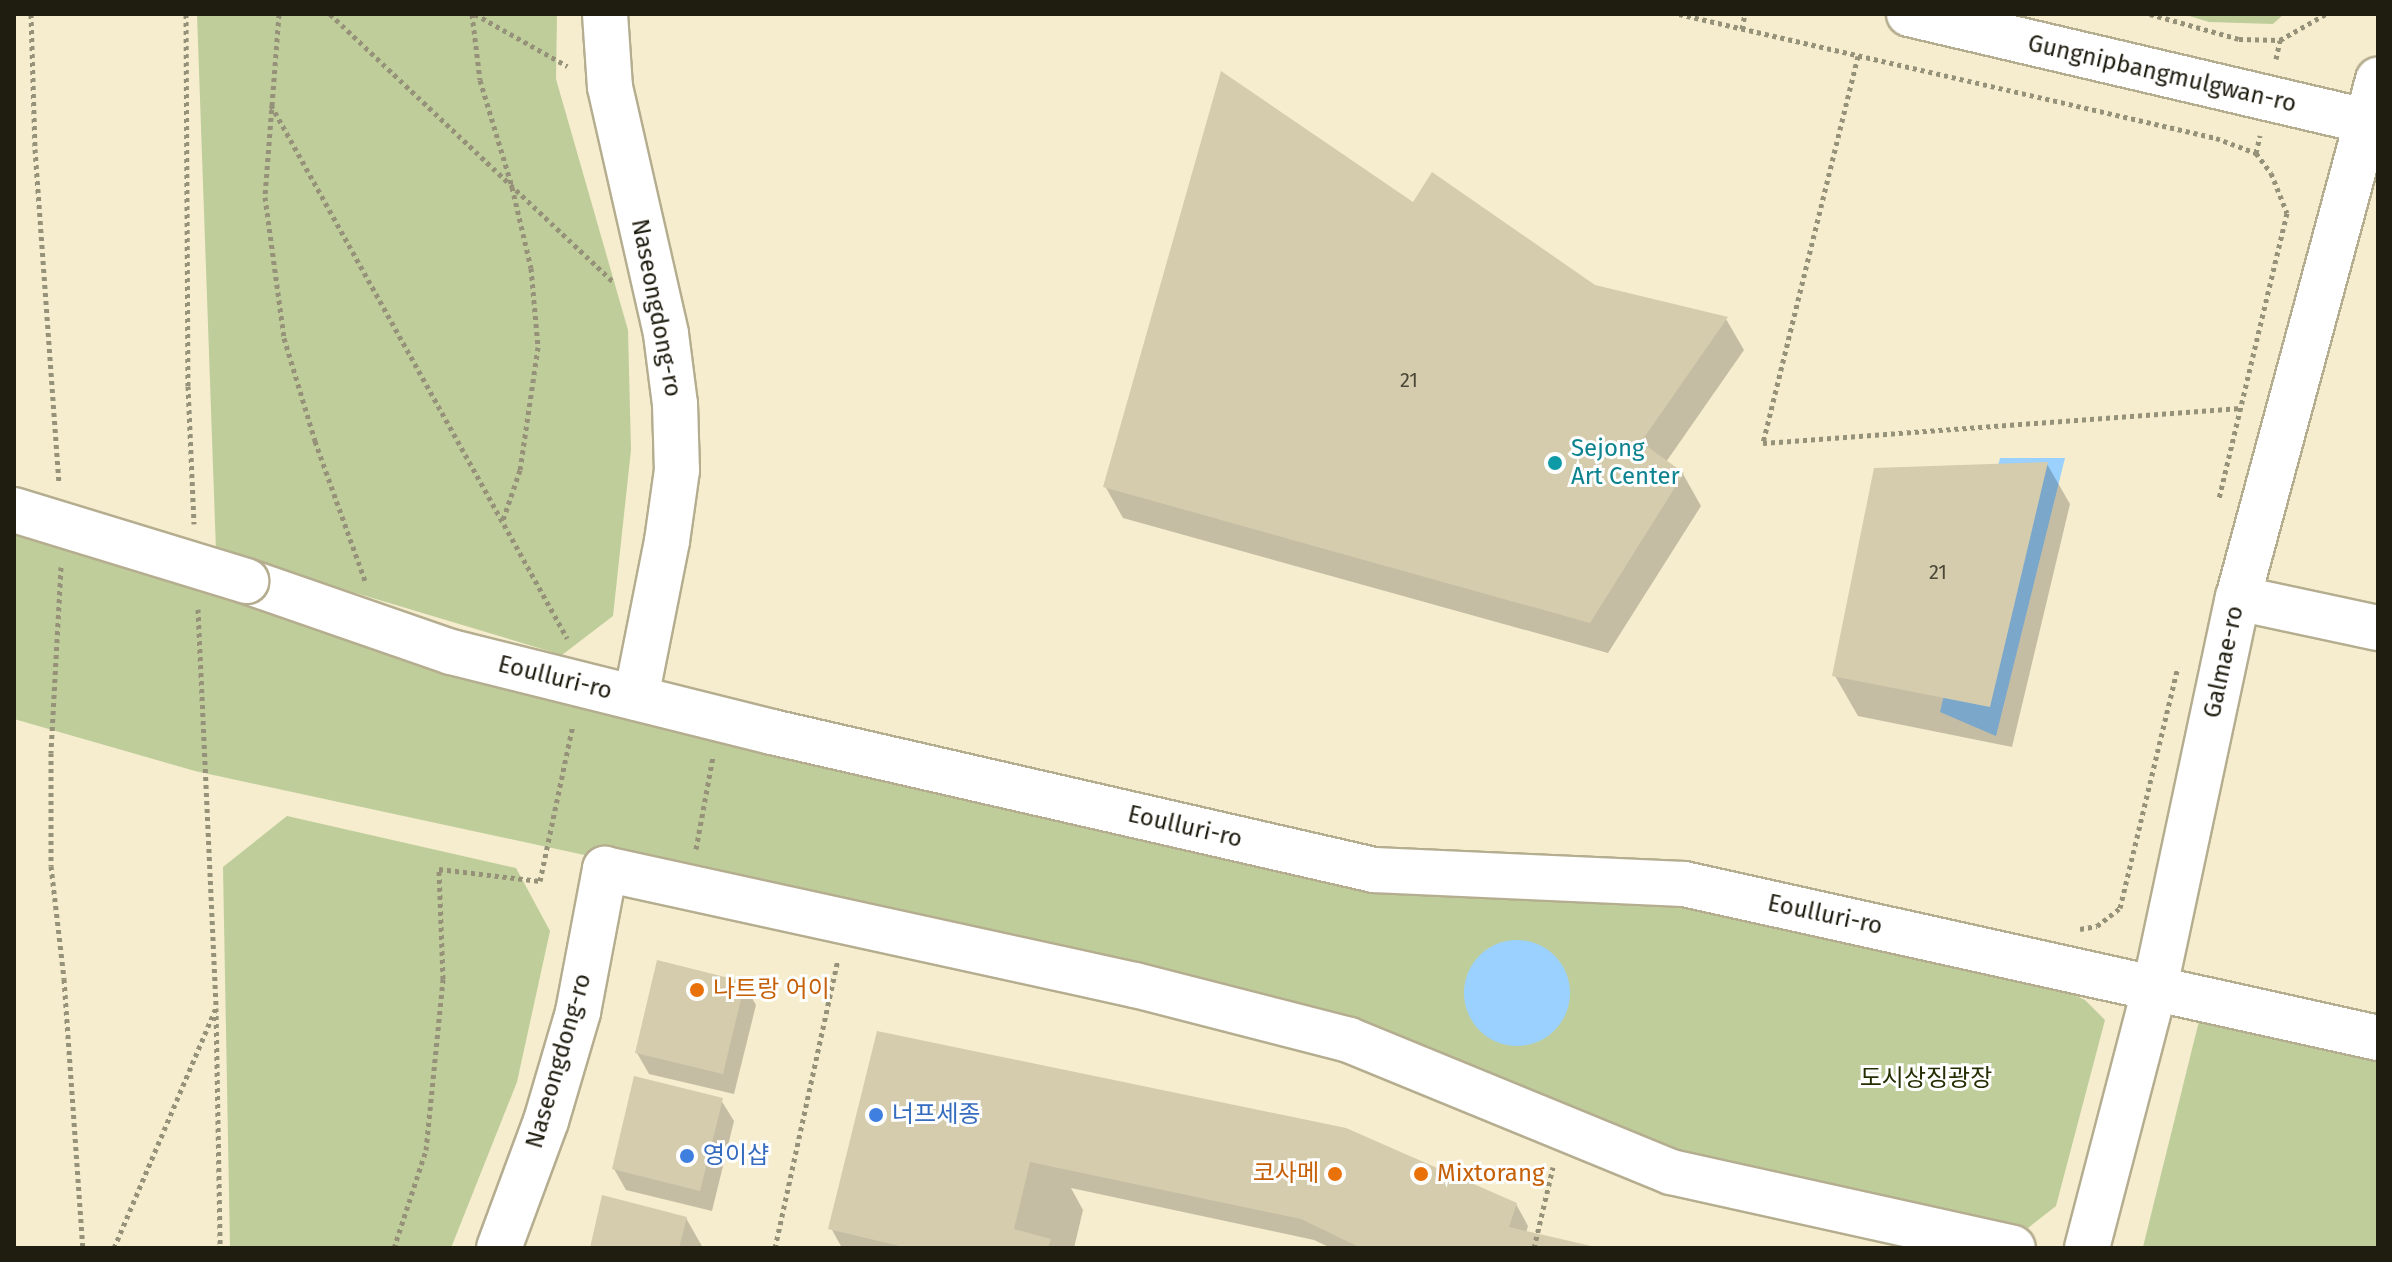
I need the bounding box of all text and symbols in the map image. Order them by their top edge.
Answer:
street label: Gungnipbangmulgwan-ro [2025,29,2299,119]
street label: Naseongdong-ro [625,217,687,399]
house number: 21 [1400,368,1418,392]
place label: Sejong Art Center [1571,435,1680,491]
marker: Sejong Art Center [1546,454,1564,472]
house number: 21 [1929,560,1947,584]
street label: Galmae-ro [2198,603,2250,721]
street label: Eoulluri-ro [495,650,615,706]
street label: Eoulluri-ro [1125,800,1245,854]
street label: Eoulluri-ro [1765,889,1885,941]
street label: Naseongdong-ro [520,970,598,1152]
place label: 나트랑 어이 [713,976,830,1004]
marker: 나트랑 어이 [688,981,706,999]
park label: 도시상징광장 [1860,1065,1992,1093]
place label: 너프세종 [892,1101,980,1129]
marker: 너프세종 [867,1106,885,1124]
place label: 영이샵 [703,1142,769,1170]
marker: 영이샵 [678,1147,696,1165]
place label: 코사메 [1253,1160,1319,1188]
place label: Mixtorang [1437,1160,1544,1188]
marker: 코사메 [1326,1165,1344,1183]
marker: Mixtorang [1412,1165,1430,1183]

